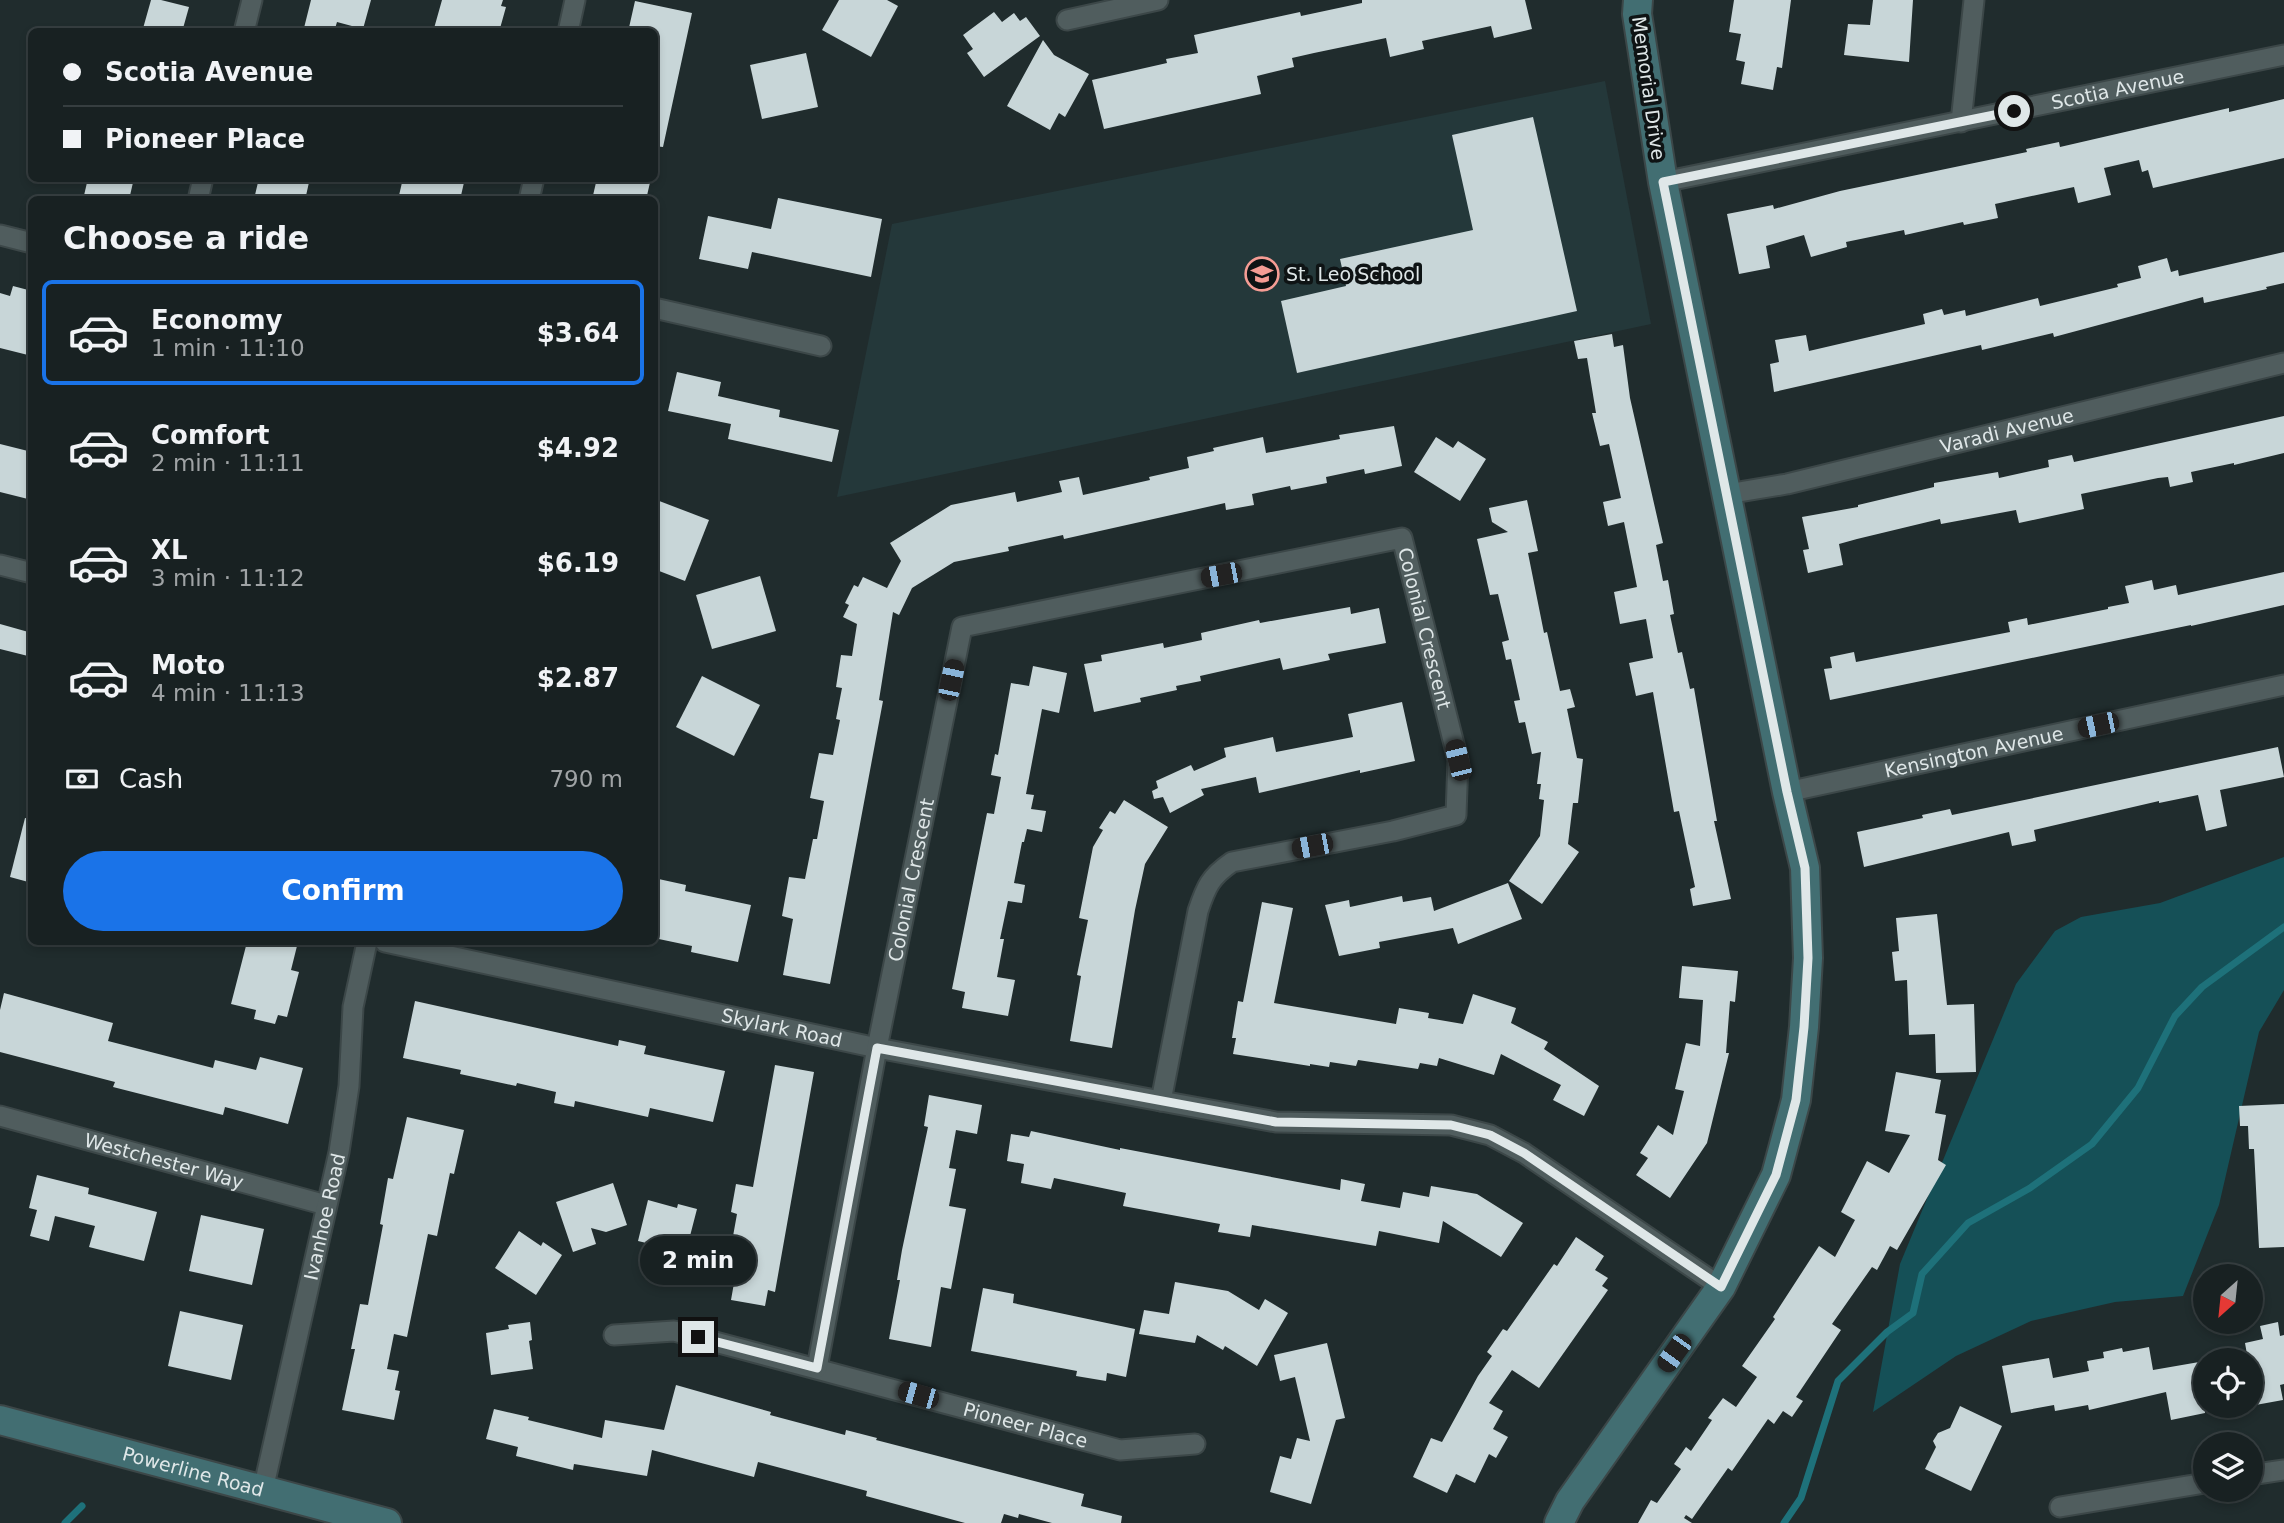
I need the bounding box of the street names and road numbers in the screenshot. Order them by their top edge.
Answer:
street label: Memorial Drive [1628,15,1670,161]
street label: Scotia Avenue [2049,65,2186,113]
street label: Varadi Avenue [1938,404,2076,457]
street label: Colonial Crescent [1394,545,1456,711]
street label: Kensington Avenue [1882,722,2065,782]
street label: Colonial Crescent [884,796,938,964]
street label: Skylark Road [719,1004,844,1051]
street label: Westchester Way [82,1129,246,1193]
street label: Ivanhoe Road [299,1151,349,1282]
street label: Pioneer Place [961,1398,1090,1452]
street label: Powerline Road [120,1442,266,1501]

